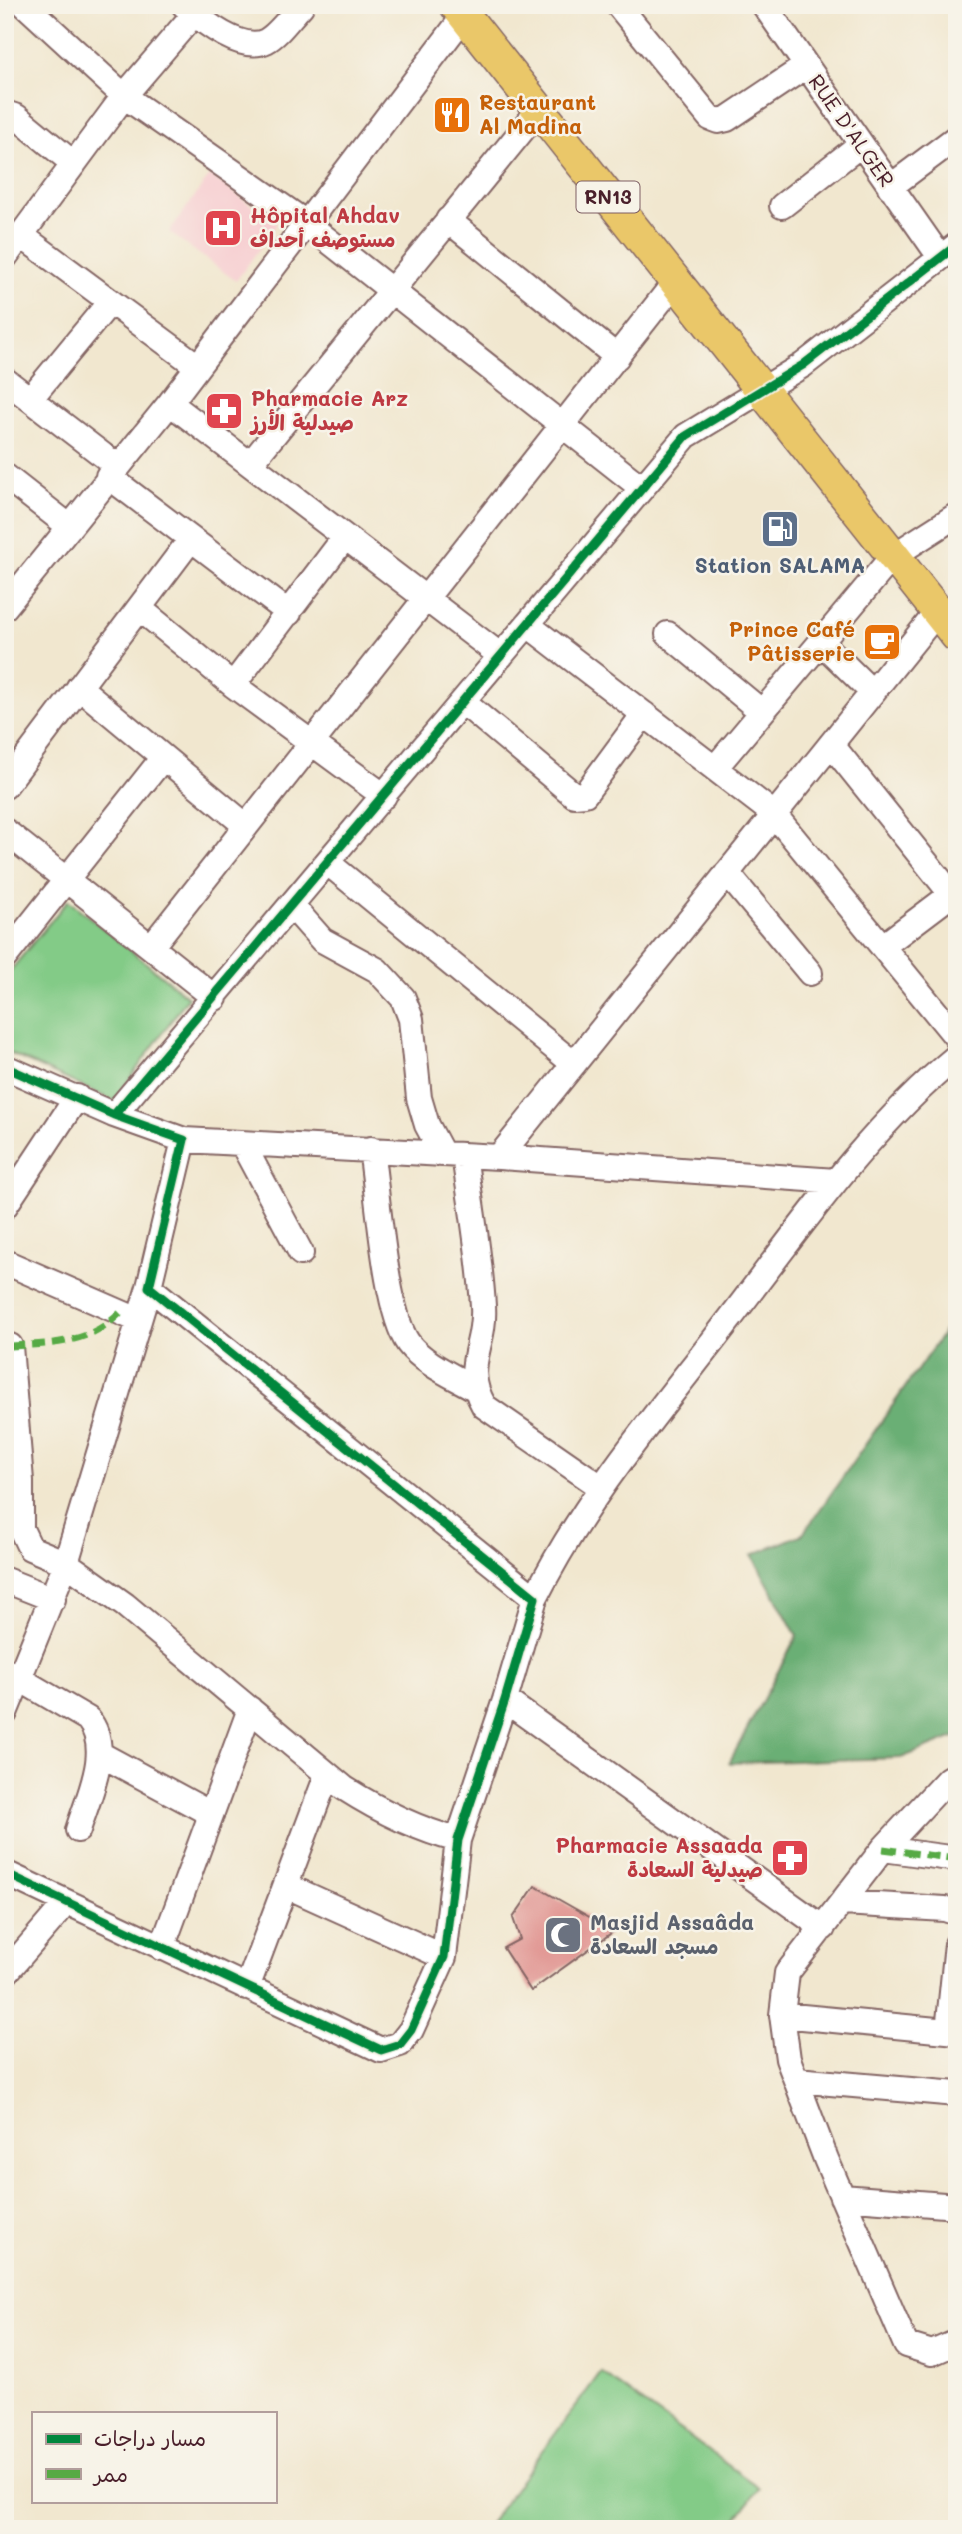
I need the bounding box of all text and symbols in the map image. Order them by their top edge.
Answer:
street label: RUE D'ALGER [803,68,901,192]
place label: Restaurant Al Madina [479,88,596,139]
restaurant icon: Restaurant Al Madina [431,94,473,136]
road number: RN13 [576,182,640,212]
place label: Hôpital Ahdav مستوصف أحداف [250,201,400,253]
hospital icon: Hôpital Ahdav مستوصف أحداف [202,207,244,249]
place label: Pharmacie Arz صيدلية الأرز [249,384,408,436]
pharmacy icon: Pharmacie Arz صيدلية الأرز [203,390,245,432]
fuel station icon: Station SALAMA [759,508,801,550]
place label: Station SALAMA [695,551,865,578]
place label: Prince Café Pâtisserie [729,615,855,666]
cafe icon: Prince Café Pâtisserie [861,621,903,663]
place label: Pharmacie Assaada صيدلية السعادة [556,1831,763,1883]
pharmacy icon: Pharmacie Assaada صيدلية السعادة [769,1837,811,1879]
place label: Masjid Assaâda مسجد السعادة [590,1908,754,1959]
mosque icon: Masjid Assaâda مسجد السعادة [542,1914,584,1956]
legend [32,2412,276,2502]
text: مسار دراجات [94,2424,206,2451]
text: ممر [92,2460,128,2487]

